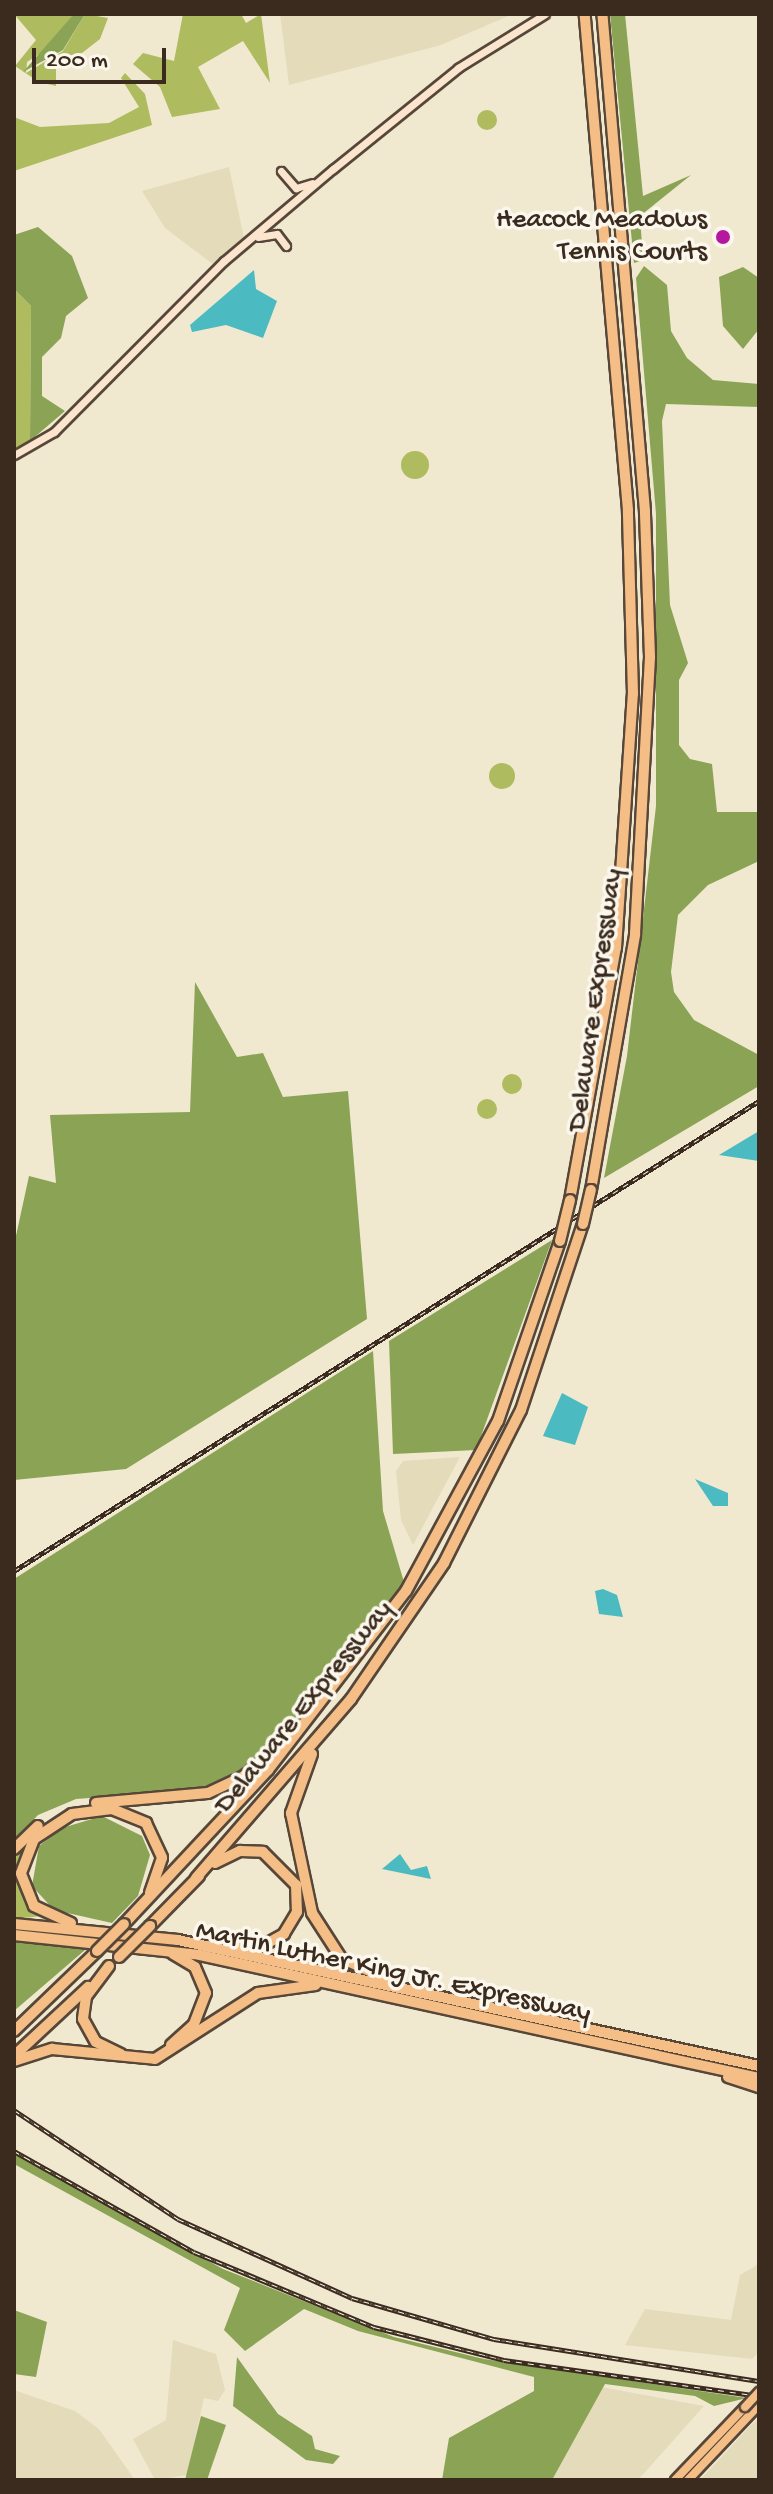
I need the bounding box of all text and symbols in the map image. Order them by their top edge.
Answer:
scale bar [36,32,170,82]
text: 200 m [46,47,108,76]
place label: Heacock Meadows Tennis Courts [496,204,707,270]
marker: Heacock Meadows Tennis Courts [714,228,732,246]
street label: Delaware Expressway [562,867,632,1133]
street label: Delaware Expressway [209,1595,401,1821]
street label: Martin Luther King Jr. Expressway [193,1915,593,2031]

